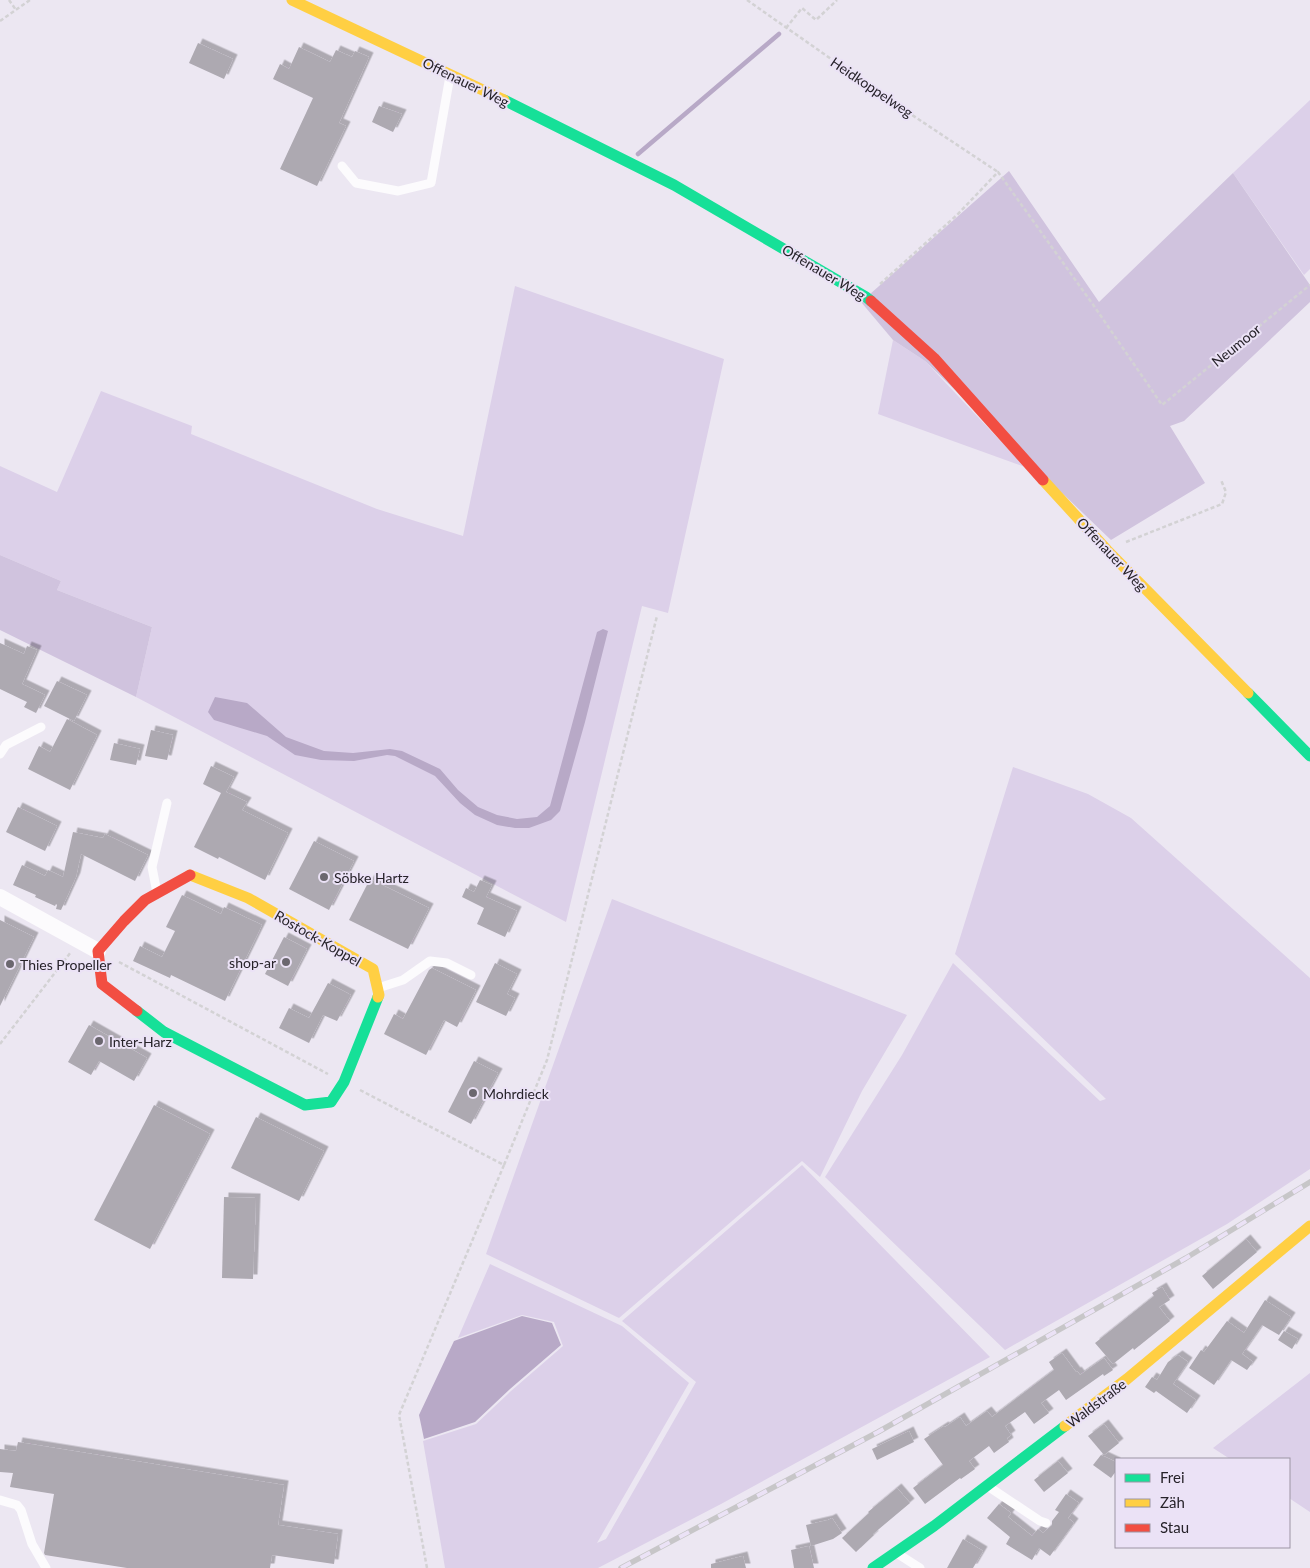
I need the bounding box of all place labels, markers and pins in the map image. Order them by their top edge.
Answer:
place label: Söbke Hartz [334,869,409,886]
marker: Söbke Hartz [318,871,330,883]
place label: shop-ar [229,954,276,971]
place label: Thies Propeller [20,956,112,973]
marker: shop-ar [280,956,292,968]
marker: Thies Propeller [4,958,16,970]
place label: Inter-Harz [109,1033,172,1050]
marker: Inter-Harz [93,1035,105,1047]
place label: Mohrdieck [483,1085,550,1102]
marker: Mohrdieck [467,1087,479,1099]

